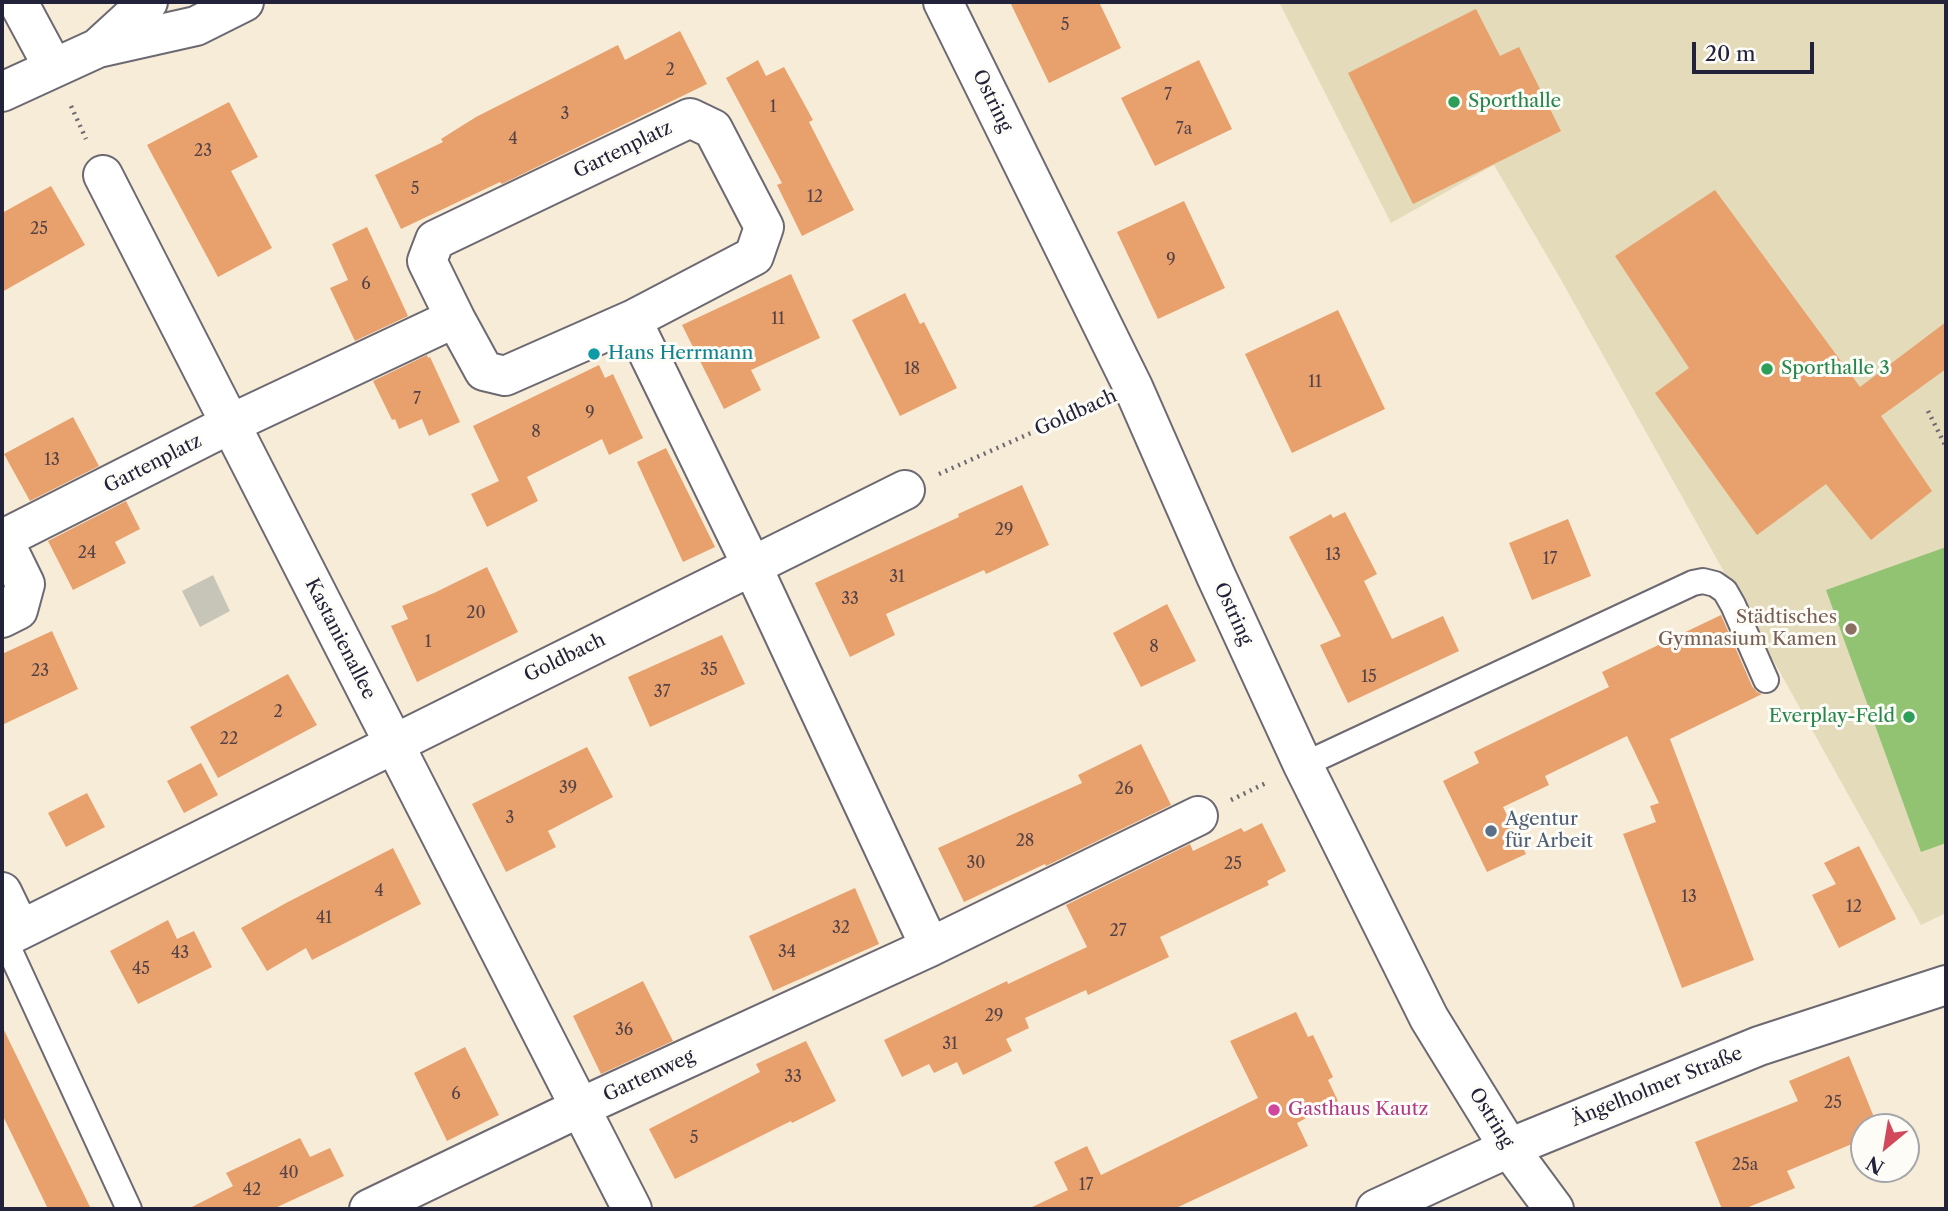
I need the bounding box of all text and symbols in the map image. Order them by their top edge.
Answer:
house number: 5 [1061,15,1069,35]
scale bar [1696,28,1818,72]
text: 20 m [1705,41,1756,66]
house number: 2 [665,60,675,80]
street label: Ostring [967,66,1017,136]
house number: 7 [1164,85,1172,105]
place label: Sporthalle [1468,91,1561,113]
marker: Sporthalle [1446,94,1462,110]
house number: 1 [770,97,776,117]
house number: 3 [561,104,569,124]
street label: Gartenplatz [570,116,676,184]
house number: 7a [1176,119,1192,139]
house number: 4 [508,129,518,149]
house number: 23 [194,141,212,161]
house number: 5 [411,179,419,199]
house number: 12 [807,187,823,207]
house number: 25 [30,219,48,239]
house number: 9 [1166,250,1176,270]
house number: 6 [361,274,371,294]
house number: 11 [771,309,785,329]
place label: Hans Herrmann [608,343,753,365]
marker: Hans Herrmann [586,346,602,362]
place label: Sporthalle 3 [1781,358,1890,380]
house number: 18 [904,359,920,379]
marker: Sporthalle 3 [1759,361,1775,377]
house number: 11 [1308,372,1322,392]
street label: Goldbach [1031,385,1121,441]
house number: 7 [413,389,421,409]
house number: 9 [585,403,595,423]
house number: 8 [531,422,541,442]
street label: Gartenplatz [100,430,206,498]
house number: 13 [44,450,60,470]
house number: 29 [995,520,1013,540]
house number: 24 [78,543,96,563]
house number: 13 [1325,545,1341,565]
house number: 17 [1543,549,1557,569]
house number: 31 [889,567,905,587]
street label: Kastanienallee [300,575,380,703]
street label: Ostring [1209,579,1257,649]
house number: 33 [841,589,859,609]
house number: 20 [466,603,486,623]
place label: Städtisches Gymnasium Kamen [1658,607,1837,651]
marker: Städtisches Gymnasium Kamen [1843,621,1859,637]
street label: Goldbach [521,629,609,687]
house number: 1 [425,632,431,652]
house number: 8 [1149,637,1159,657]
house number: 35 [700,660,718,680]
house number: 23 [31,661,49,681]
house number: 15 [1361,667,1377,687]
house number: 37 [654,682,670,702]
house number: 2 [273,702,283,722]
place label: Everplay-Feld [1769,706,1895,728]
marker: Everplay-Feld [1901,709,1917,725]
house number: 22 [220,729,238,749]
house number: 39 [559,778,577,798]
house number: 26 [1115,779,1133,799]
house number: 3 [506,808,514,828]
place label: Agentur für Arbeit [1505,809,1593,853]
marker: Agentur für Arbeit [1483,823,1499,839]
house number: 28 [1016,831,1034,851]
house number: 30 [967,853,985,873]
house number: 25 [1224,854,1242,874]
house number: 4 [374,881,384,901]
house number: 13 [1681,887,1697,907]
house number: 12 [1846,897,1862,917]
house number: 41 [316,908,332,928]
house number: 32 [832,918,850,938]
house number: 27 [1109,921,1127,941]
house number: 34 [778,942,796,962]
house number: 43 [171,943,189,963]
house number: 45 [132,959,150,979]
house number: 29 [985,1006,1003,1026]
house number: 36 [615,1020,633,1040]
house number: 31 [942,1034,958,1054]
street label: Ängelholmer Straße [1568,1042,1746,1132]
street label: Gartenweg [600,1045,698,1107]
house number: 33 [784,1067,802,1087]
house number: 6 [451,1084,461,1104]
street label: Ostring [1464,1084,1518,1152]
house number: 25 [1824,1093,1842,1113]
place label: Gasthaus Kautz [1288,1099,1428,1121]
marker: Gasthaus Kautz [1266,1102,1282,1118]
north arrow [1850,1113,1920,1183]
house number: 5 [690,1128,698,1148]
text: N [1862,1151,1888,1179]
house number: 25a [1732,1155,1758,1175]
house number: 40 [279,1163,299,1183]
house number: 17 [1079,1175,1093,1195]
house number: 42 [243,1180,261,1200]

